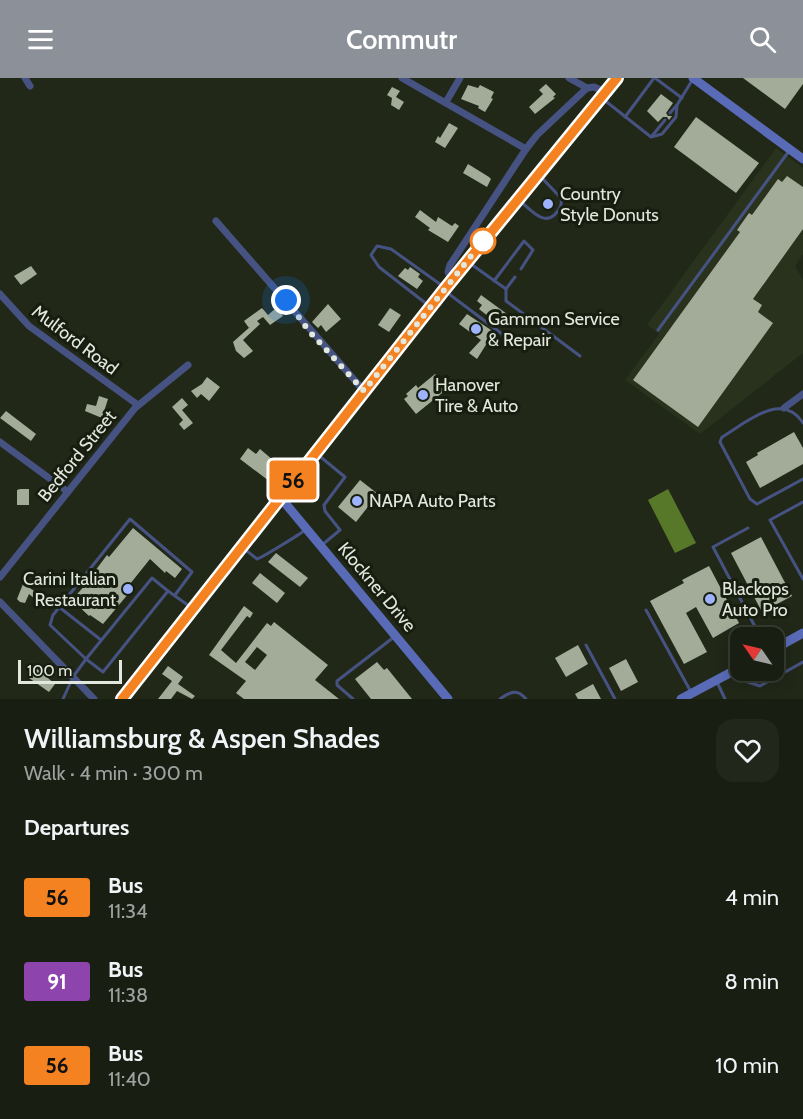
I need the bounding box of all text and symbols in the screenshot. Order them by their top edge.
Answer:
icon: menu [24,23,57,56]
text: Commutr [346,23,457,56]
icon: search [746,23,779,56]
place label: Country Style Donuts [560,183,659,226]
marker: Country Style Donuts [541,197,555,211]
unlabelled marker [470,228,496,254]
your location [271,285,301,315]
street label: Mulford Road [28,300,122,380]
place label: Gammon Service & Repair [488,308,620,351]
marker: Gammon Service & Repair [469,322,483,336]
place label: Hanover Tire & Auto [435,374,518,417]
marker: Hanover Tire & Auto [416,388,430,402]
street label: Bedford Street [33,406,121,506]
line badge: 56 [266,460,320,500]
text: 56 [281,468,305,493]
place label: NAPA Auto Parts [369,490,496,512]
marker: NAPA Auto Parts [350,494,364,508]
street label: Klockner Drive [333,538,421,636]
place label: Carini Italian Restaurant [23,568,116,611]
place label: Blackops Auto Pro [722,578,789,621]
marker: Carini Italian Restaurant [121,582,135,596]
marker: Blackops Auto Pro [703,592,717,606]
north arrow [730,627,784,681]
map controls [730,627,784,681]
scale bar [18,657,122,684]
text: 100 m [27,661,72,680]
button: heart [716,719,779,782]
text: Williamsburg & Aspen Shades [24,721,380,755]
text: Walk · 4 min · 300 m [24,761,203,785]
text: Departures [24,814,129,841]
text: Bus [108,872,143,899]
text: 4 min [725,884,779,911]
text: 56 [45,885,69,910]
text: 11:34 [108,899,148,923]
text: Bus [108,956,143,983]
text: 8 min [724,968,779,995]
text: 91 [47,969,67,994]
text: 11:38 [108,983,148,1007]
text: Bus [108,1040,143,1067]
text: 10 min [715,1052,779,1079]
text: 56 [45,1053,69,1078]
text: 11:40 [108,1067,151,1091]

